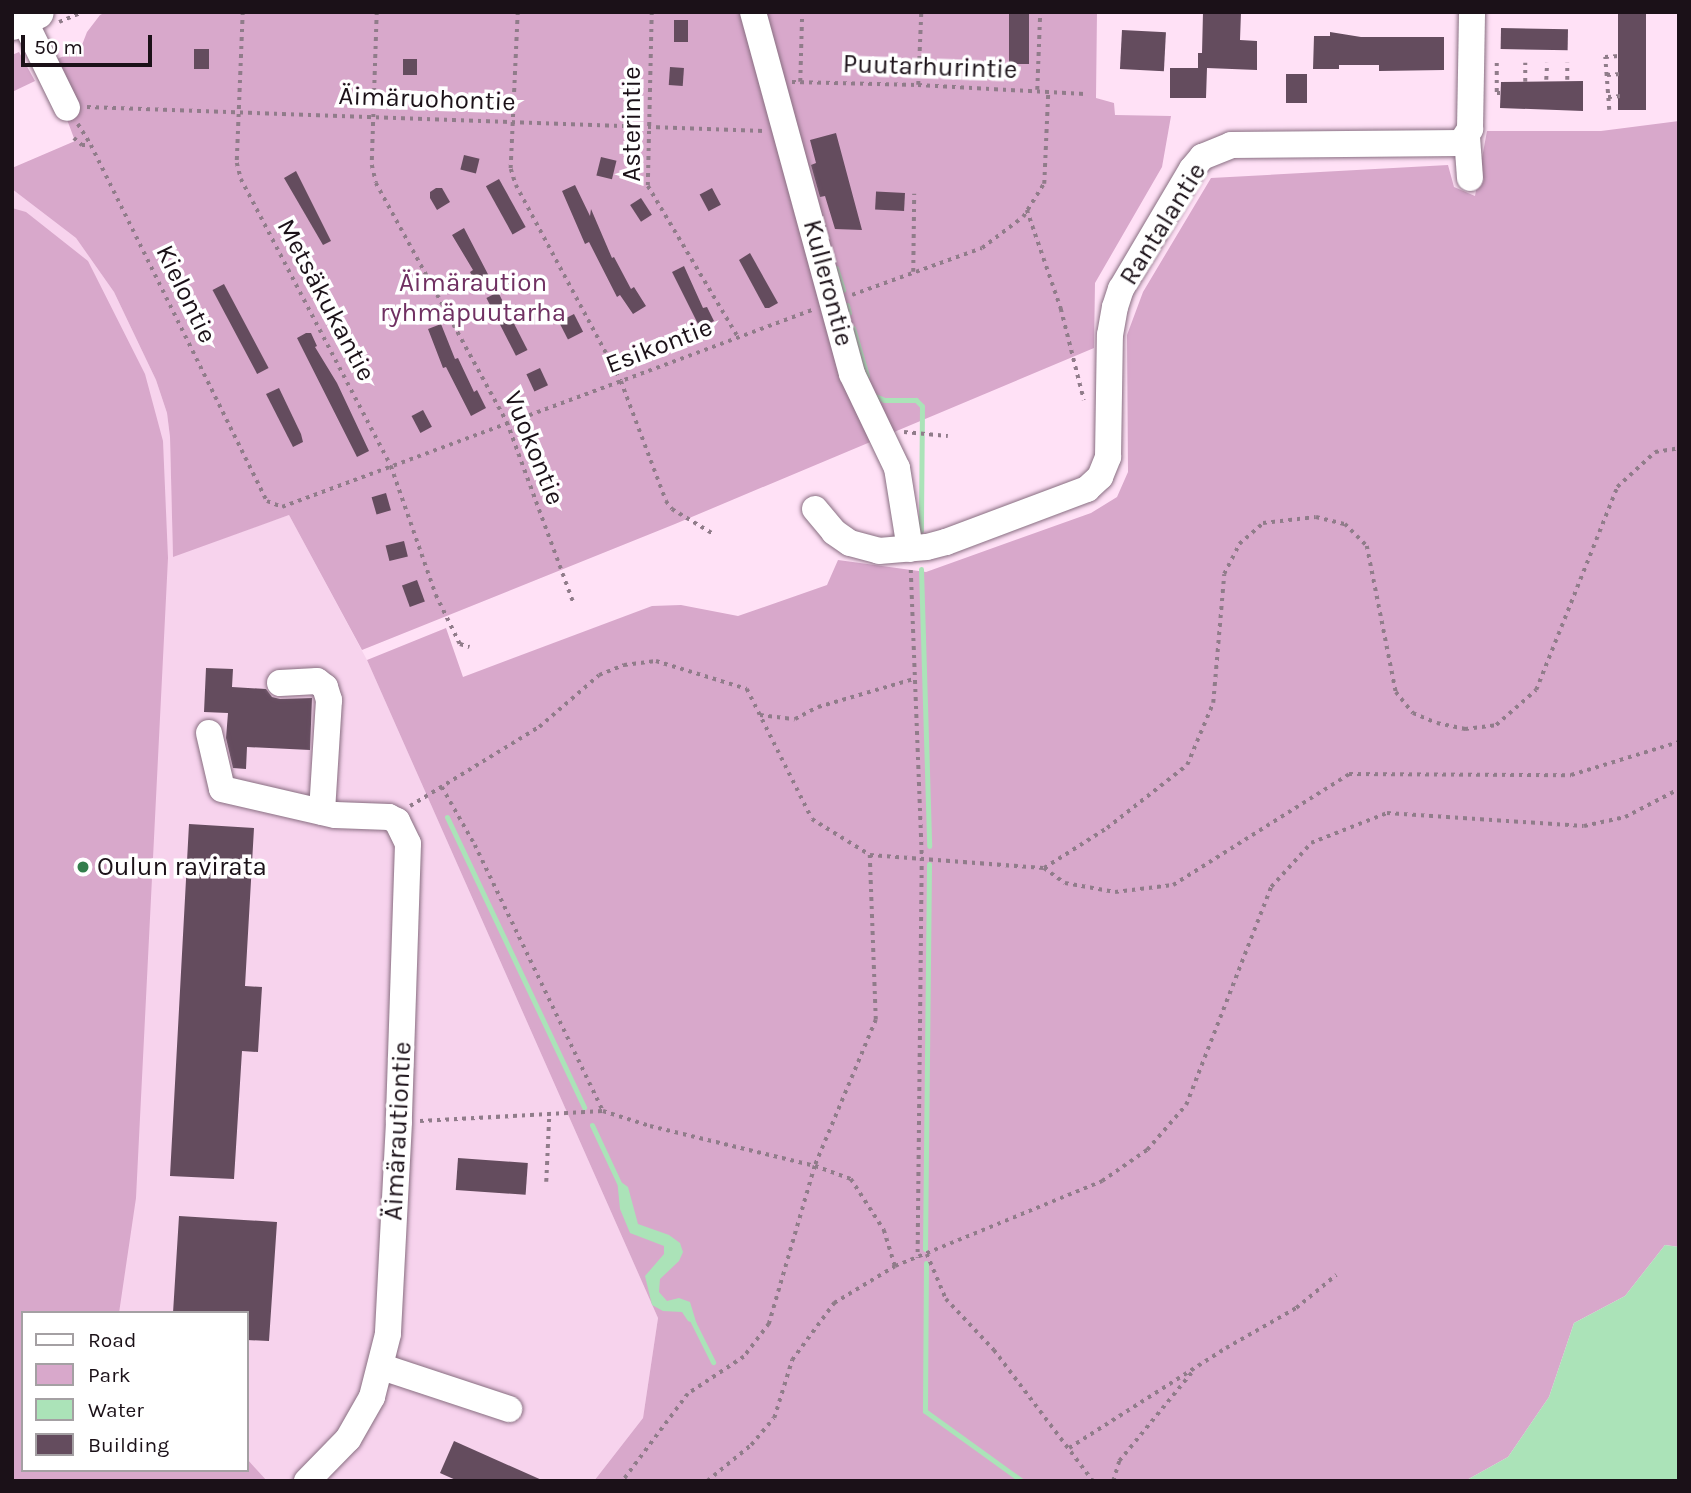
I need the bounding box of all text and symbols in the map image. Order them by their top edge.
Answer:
scale bar [24,21,156,65]
text: 50 m [34,35,83,59]
street label: Puutarhurintie [842,48,1018,86]
street label: Asterintie [616,66,648,182]
street label: Äimäruohontie [338,80,516,118]
street label: Rantalantie [1113,157,1213,291]
street label: Metsäkukantie [270,214,382,386]
street label: Kullerontie [796,216,860,350]
street label: Kielontie [149,240,223,348]
park label: Äimäraution ryhmäpuutarha [380,267,566,328]
street label: Esikontie [601,311,717,381]
street label: Vuokontie [497,387,571,509]
place label: Oulun ravirata [97,851,267,883]
marker: Oulun ravirata [75,859,91,875]
street label: Äimärautiontie [378,1041,418,1221]
legend [21,1311,248,1472]
text: Road [88,1328,136,1352]
text: Park [88,1363,131,1387]
text: Water [88,1398,144,1422]
text: Building [88,1433,169,1457]

